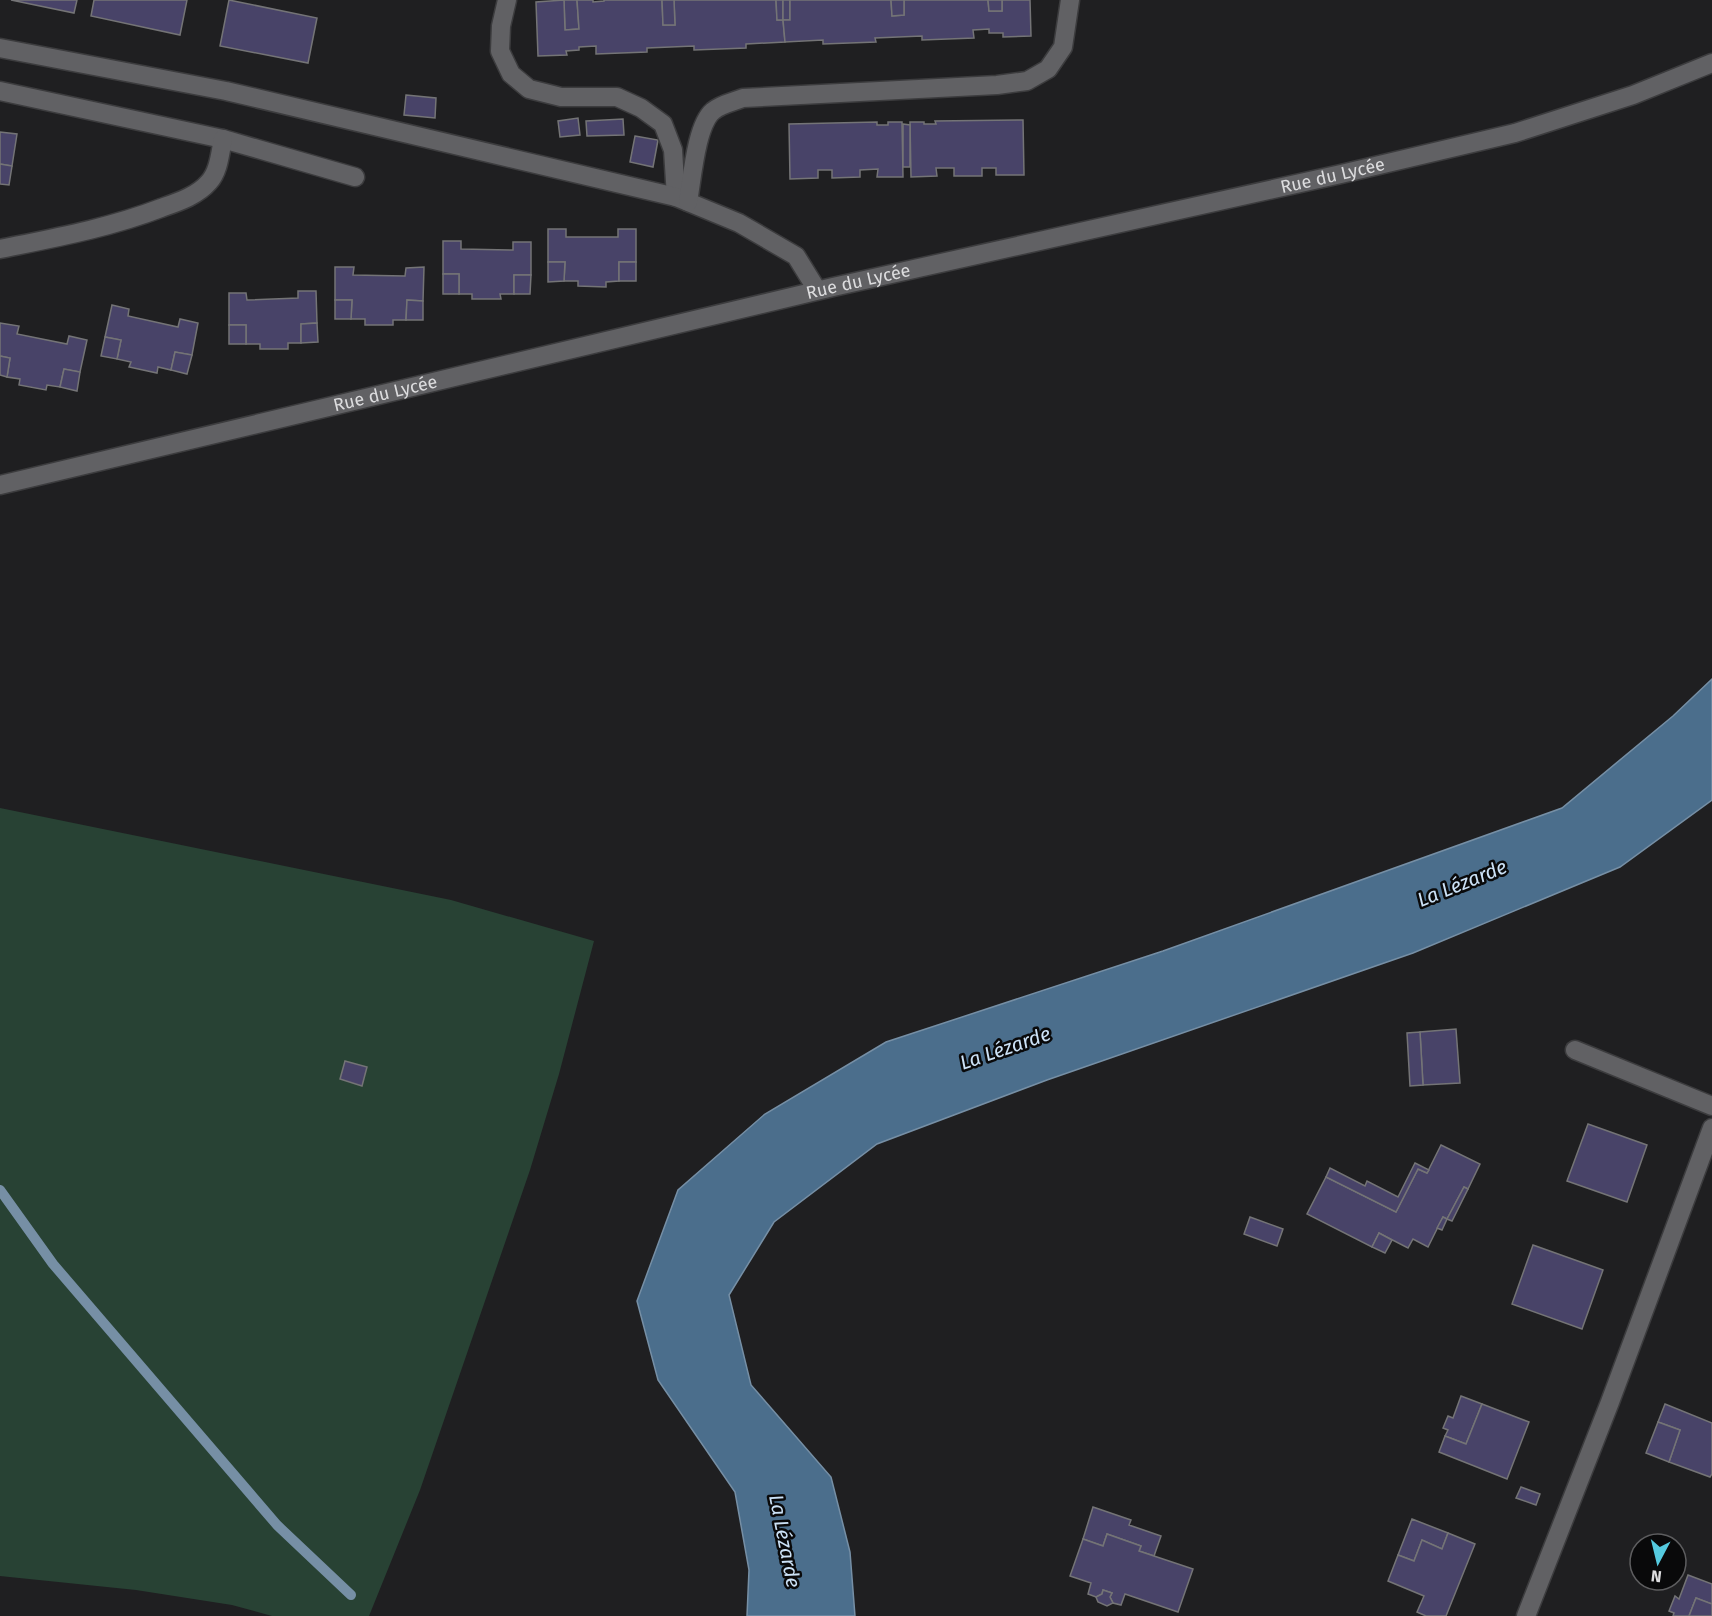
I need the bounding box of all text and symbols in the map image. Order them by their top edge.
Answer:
street label: Rue du Lycée [1278,153,1387,198]
street label: Rue du Lycée [804,259,912,304]
street label: Rue du Lycée [331,370,440,416]
water label: La Lézarde [1414,854,1510,912]
water label: La Lézarde [956,1021,1054,1075]
water label: La Lézarde [764,1492,806,1590]
north arrow [1628,1532,1688,1592]
text: N [1650,1566,1663,1586]

